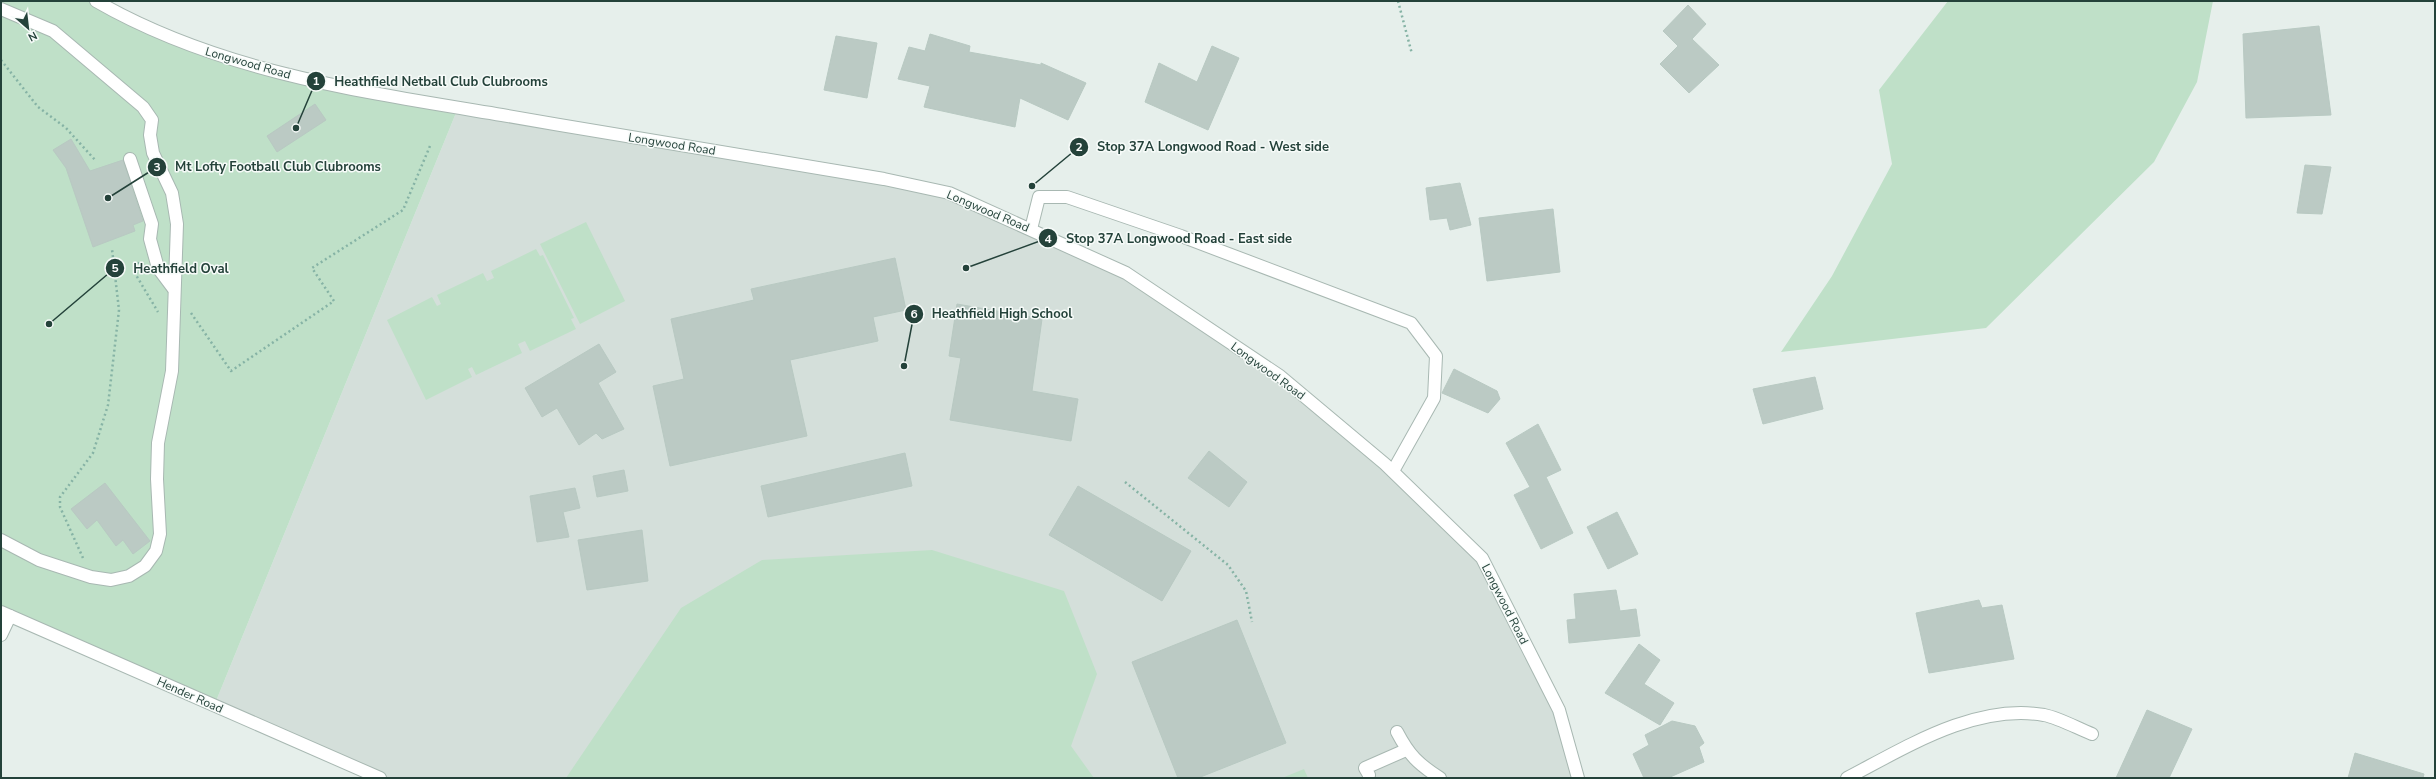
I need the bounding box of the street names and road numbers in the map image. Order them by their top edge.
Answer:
street label: Longwood Road [203,43,293,83]
street label: Longwood Road [627,129,717,159]
street label: Longwood Road [944,186,1032,236]
street label: Longwood Road [1228,339,1308,403]
street label: Longwood Road [1478,561,1532,647]
street label: Hender Road [154,673,226,717]

